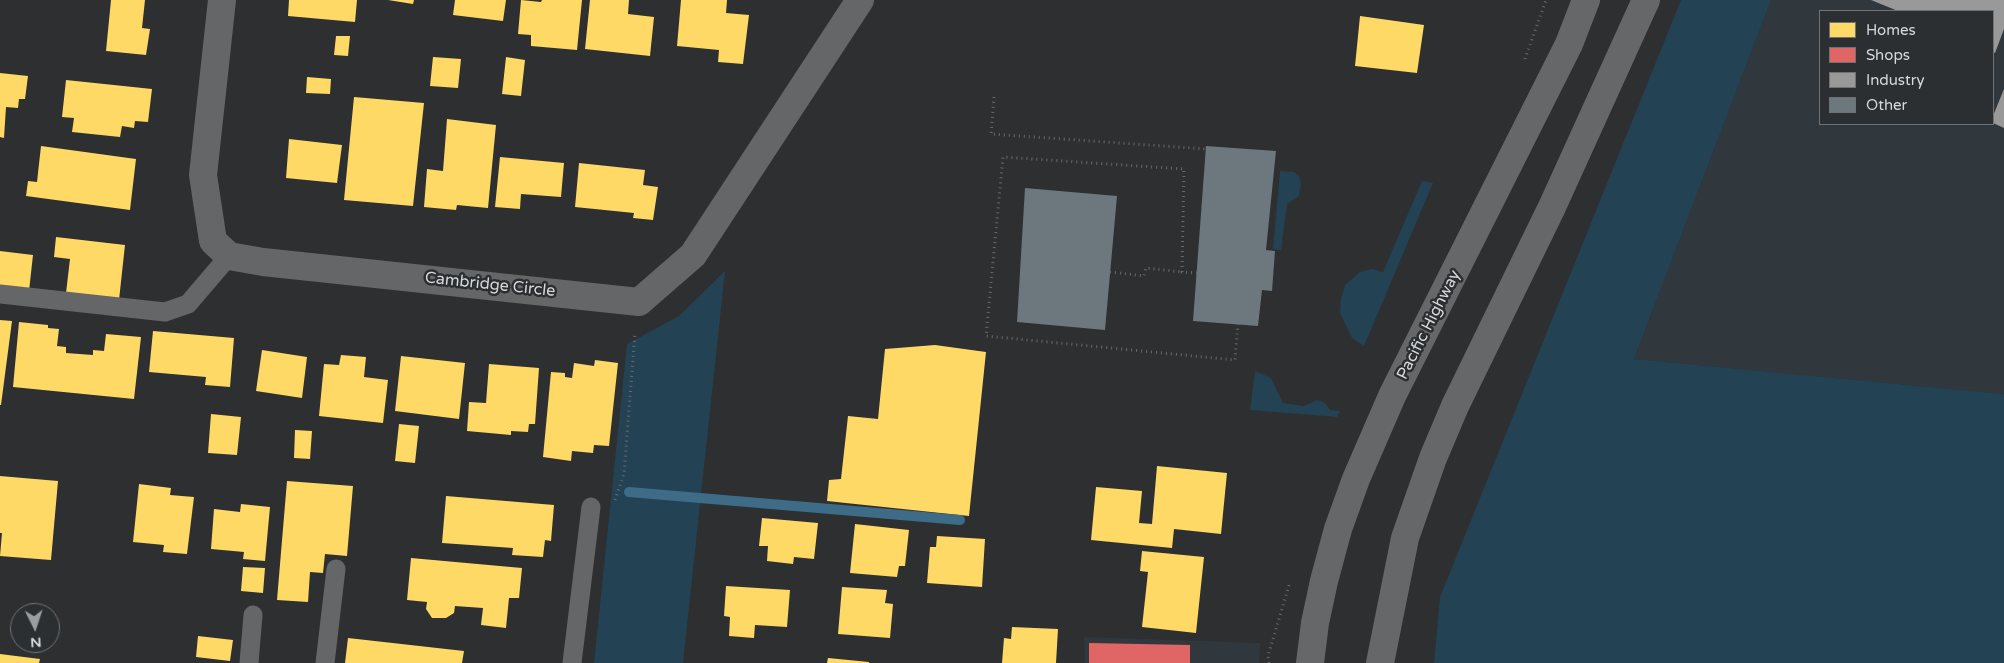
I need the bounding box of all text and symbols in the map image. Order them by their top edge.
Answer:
legend [1819,10,1994,125]
text: Homes [1866,21,1916,39]
text: Shops [1866,46,1910,64]
text: Industry [1866,71,1925,89]
text: Other [1866,96,1907,114]
street label: Pacific Highway [1393,267,1465,383]
street label: Cambridge Circle [424,269,556,301]
north arrow [10,603,60,653]
text: N [30,634,42,651]

